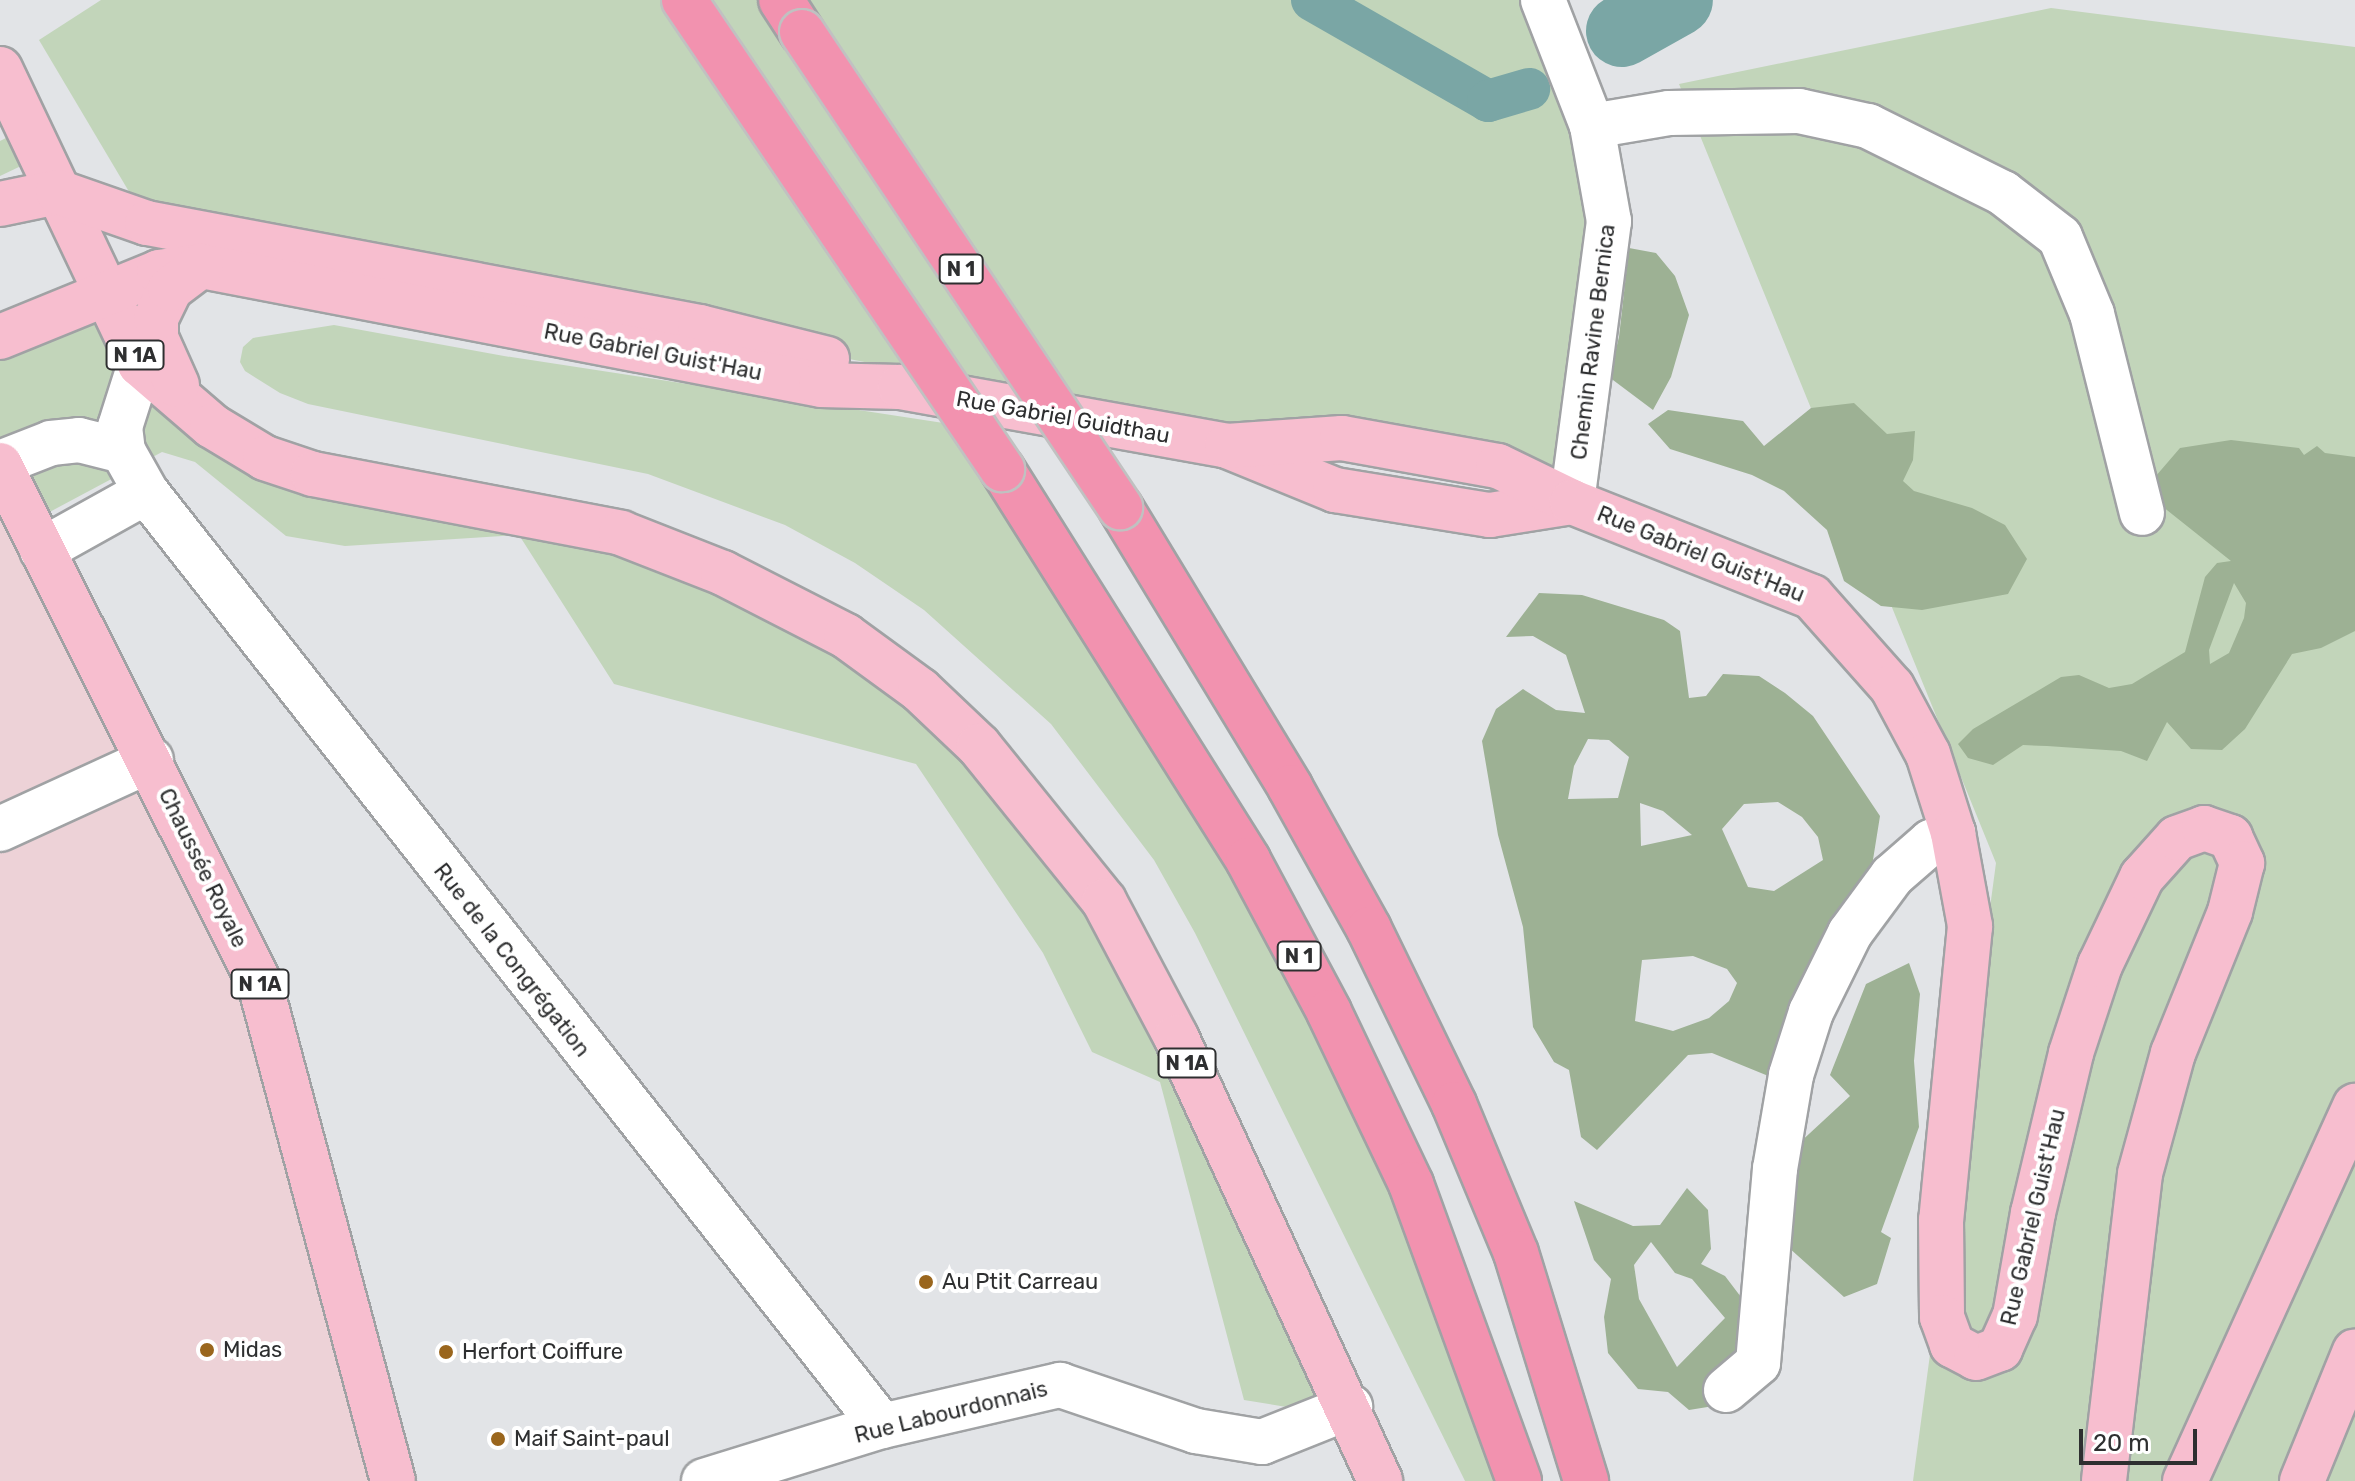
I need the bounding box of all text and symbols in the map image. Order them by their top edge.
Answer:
street label: Chemin Ravine Bernica [1565,223,1621,461]
road number: N 1 [937,253,985,285]
street label: Rue Gabriel Guist'Hau [542,318,764,386]
road number: N 1A [105,339,165,371]
street label: Rue Gabriel Guidthau [954,385,1172,449]
street label: Rue Gabriel Guist'Hau [1593,500,1809,608]
street label: Chaussée Royale [153,784,253,952]
street label: Rue de la Congrégation [428,858,596,1062]
road number: N 1 [1275,940,1323,972]
road number: N 1A [230,968,290,1000]
road number: N 1A [1157,1047,1217,1079]
street label: Rue Gabriel Guist'Hau [1995,1106,2071,1328]
place label: Au Ptit Carreau [942,1269,1098,1295]
marker: Au Ptit Carreau [917,1273,935,1291]
place label: Midas [223,1337,282,1363]
place label: Herfort Coiffure [462,1339,623,1365]
marker: Midas [198,1341,216,1359]
marker: Herfort Coiffure [437,1343,455,1361]
street label: Rue Labourdonnais [852,1375,1050,1449]
scale bar [2083,1413,2201,1463]
place label: Maif Saint-paul [514,1426,670,1452]
text: 20 m [2093,1429,2150,1457]
marker: Maif Saint-paul [489,1430,507,1448]

